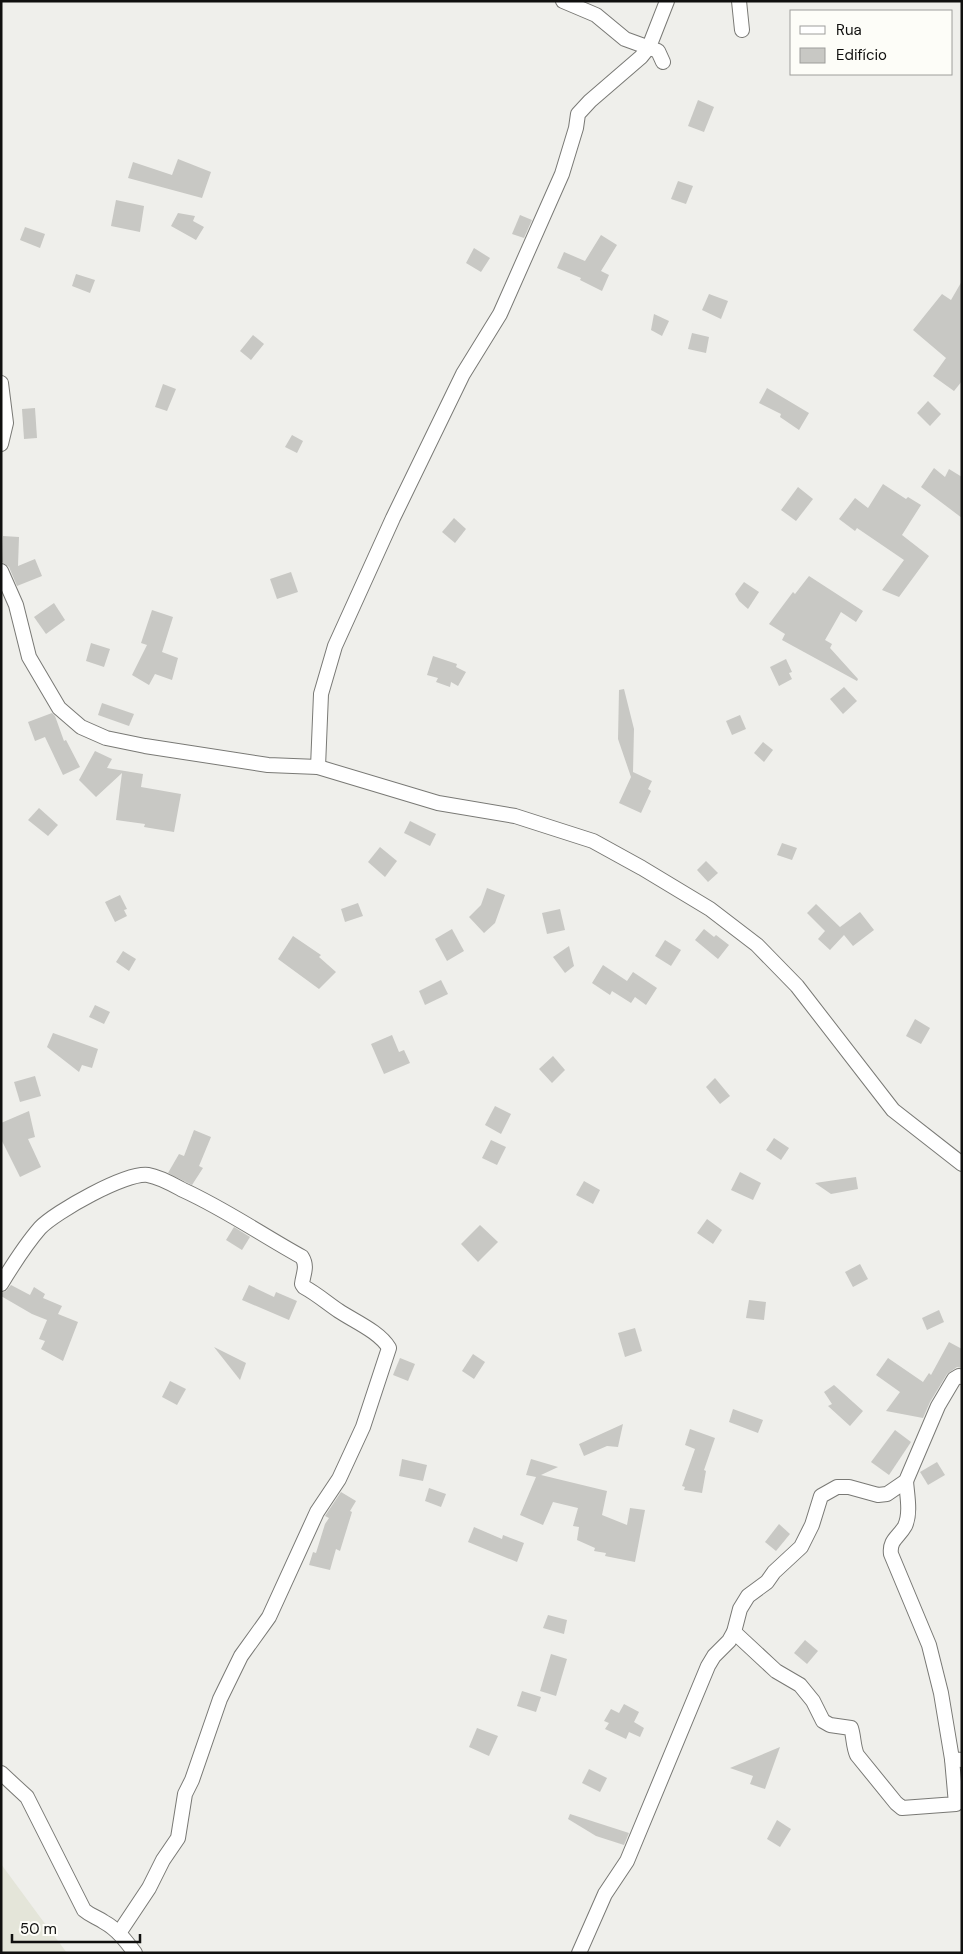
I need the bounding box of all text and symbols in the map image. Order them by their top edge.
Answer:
legend [790,10,953,75]
text: Rua [836,20,862,40]
text: Edifício [836,45,887,65]
scale bar [12,1912,140,1944]
text: 50 m [20,1919,57,1939]

